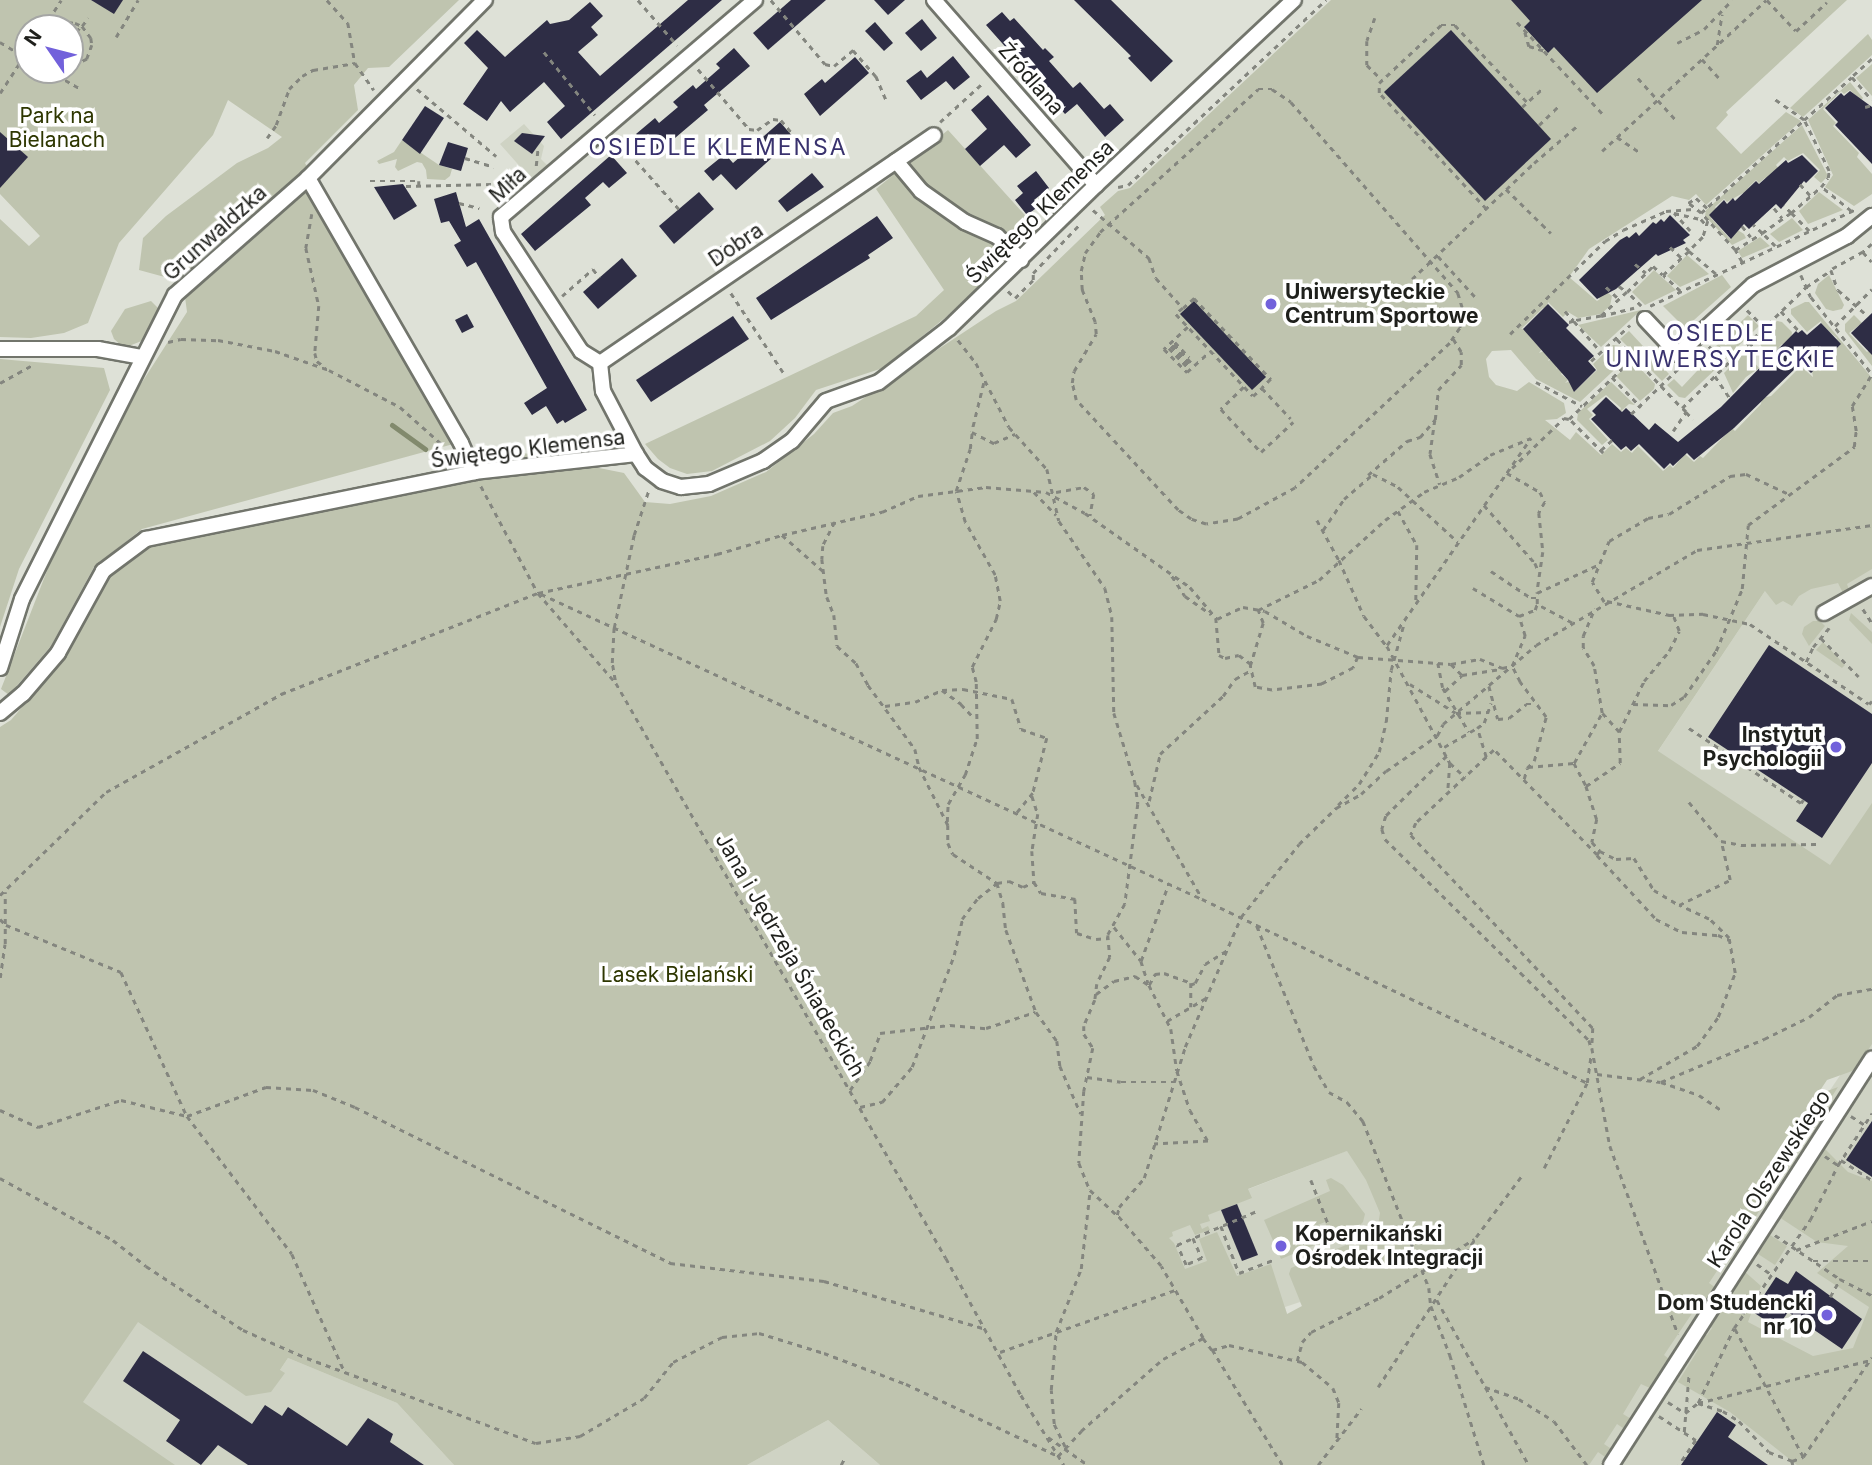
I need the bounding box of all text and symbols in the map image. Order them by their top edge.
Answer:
north arrow [14,14,84,84]
text: N [19,25,47,50]
street label: Źródlana [993,38,1069,120]
park label: Park na Bielanach [9,103,105,153]
district label: OSIEDLE KLEMENSA [590,133,846,161]
street label: Świętego Klemensa [961,135,1119,289]
street label: Miła [484,162,532,208]
street label: Grunwaldzka [158,180,272,286]
street label: Dobra [704,218,768,272]
place label: Uniwersyteckie Centrum Sportowe [1285,279,1479,329]
marker: Uniwersyteckie Centrum Sportowe [1263,296,1279,312]
district label: OSIEDLE UNIWERSYTECKIE [1607,319,1835,373]
street label: Świętego Klemensa [429,425,627,473]
place label: Instytut Psychologii [1703,722,1822,772]
marker: Instytut Psychologii [1828,739,1844,755]
street label: Jana i Jędrzeja Śniadeckich [710,829,870,1081]
park label: Lasek Bielański [601,962,753,988]
street label: Karola Olszewskiego [1702,1085,1836,1273]
place label: Kopernikański Ośrodek Integracji [1295,1221,1483,1271]
marker: Kopernikański Ośrodek Integracji [1273,1238,1289,1254]
place label: Dom Studencki nr 10 [1657,1290,1813,1340]
marker: Dom Studencki nr 10 [1819,1307,1835,1323]

